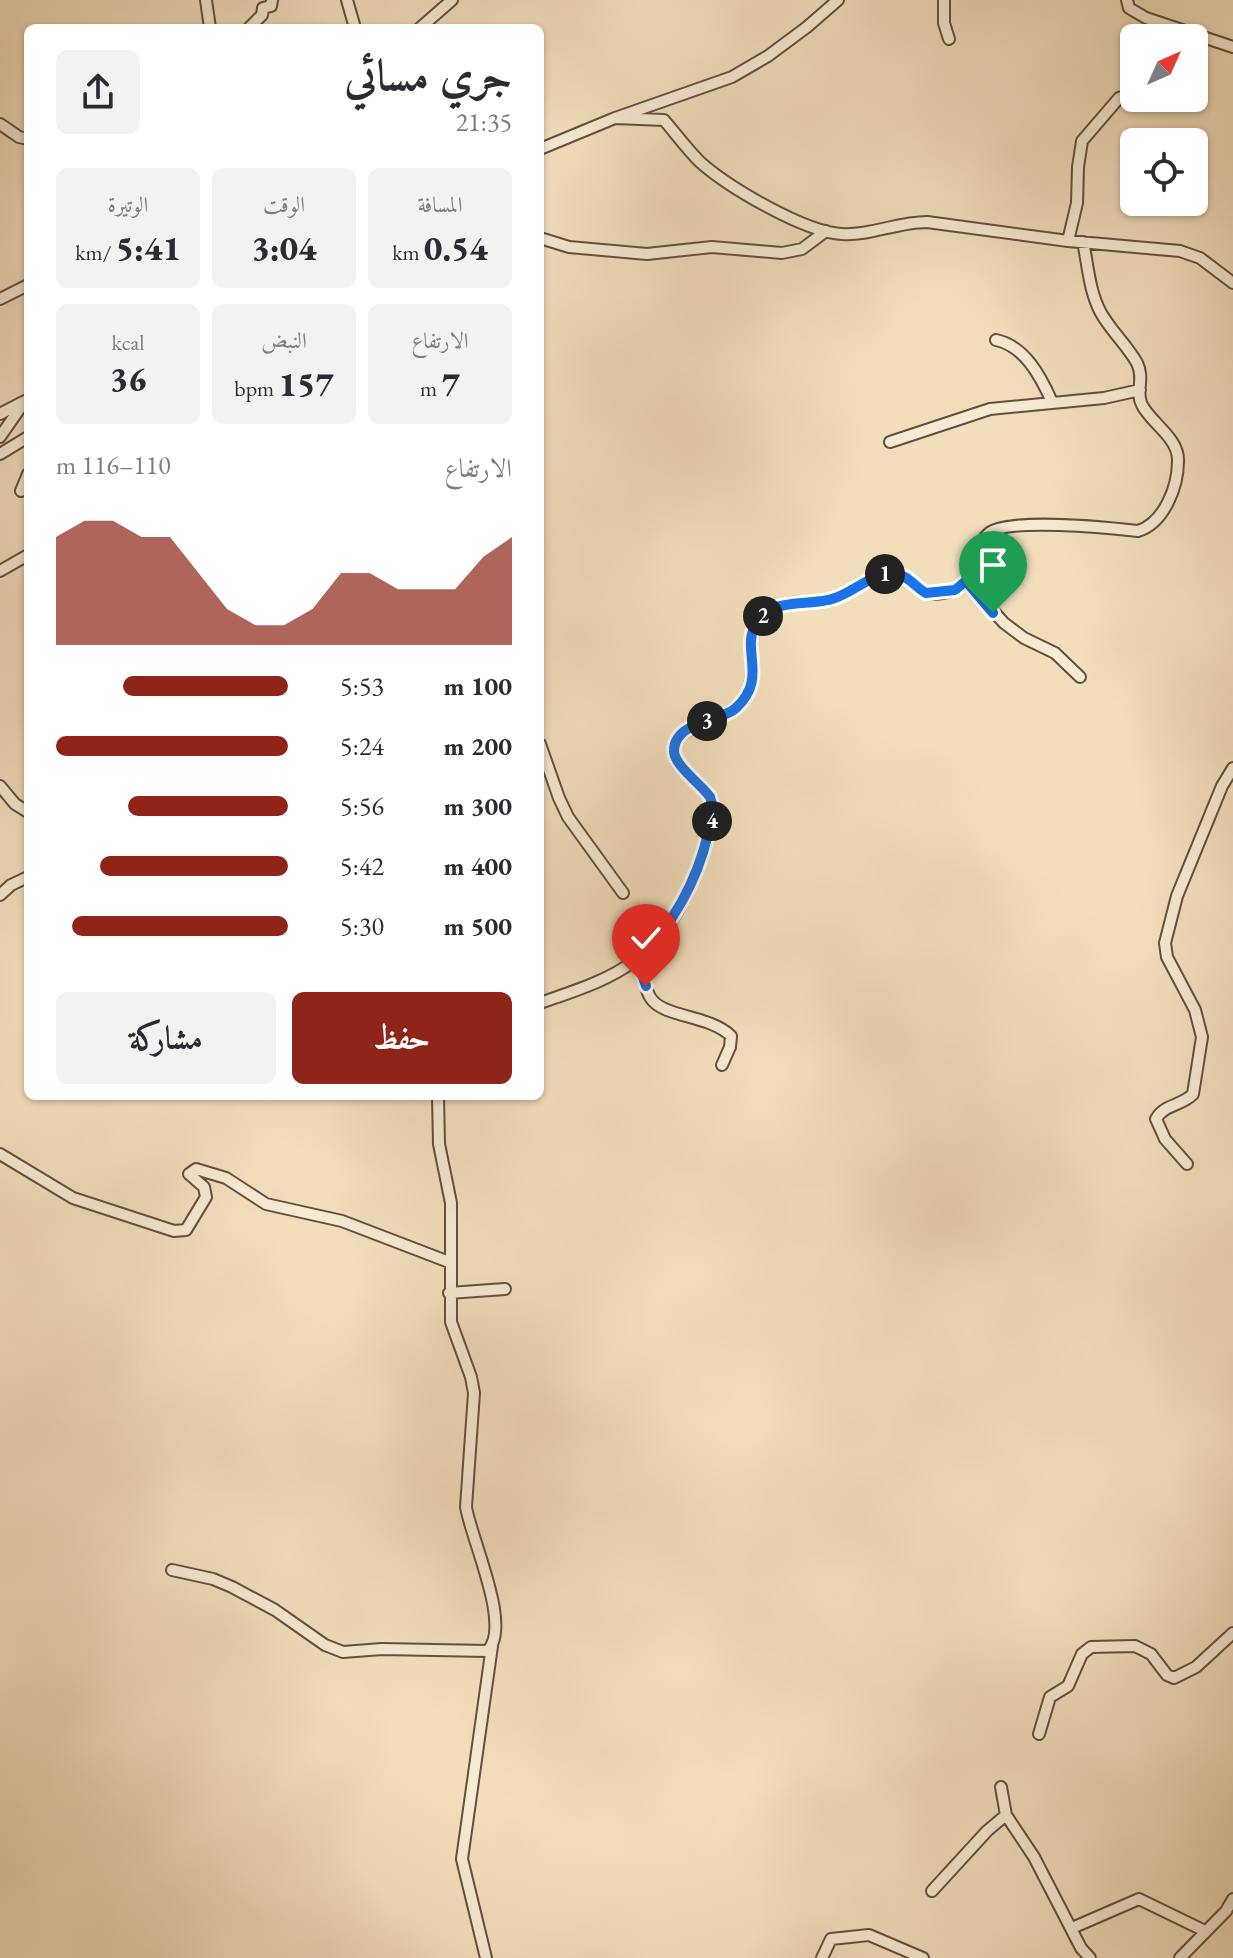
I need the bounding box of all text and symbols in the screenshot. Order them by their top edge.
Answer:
north arrow [1120,24,1208,112]
map controls [1120,24,1208,216]
text: جري مسائي [344,46,512,103]
button: share [56,50,140,134]
text: 21:35 [456,105,512,139]
button: locate [1120,128,1208,216]
text: الوتيرة [108,190,148,219]
text: الوقت [263,190,305,219]
text: المسافة [418,190,462,219]
text: 5:41 [116,226,181,270]
text: 3:04 [252,226,316,270]
text: 0.54 [424,226,488,270]
text: /km [75,238,116,267]
text: km [392,238,424,267]
text: النبض [261,326,307,355]
text: الارتفاع [411,326,469,355]
text: kcal [111,328,145,357]
text: 36 [110,357,146,401]
text: 157 [279,362,334,406]
text: 7 [442,362,460,406]
text: bpm [234,374,279,403]
text: m [420,374,442,403]
text: 110–116 m [56,448,171,482]
text: الارتفاع [445,451,512,485]
pin [959,531,1027,613]
icon: arrive [971,543,1015,587]
pin: 1 [865,554,905,594]
text: 1 [879,559,891,588]
pin: 2 [743,596,783,636]
text: 2 [757,601,769,630]
text: 5:53 [340,669,384,703]
text: 100 m [444,669,512,703]
pin: 3 [687,701,727,741]
text: 3 [701,706,713,735]
text: 5:24 [340,729,384,763]
text: 200 m [444,729,512,763]
text: 5:56 [340,789,384,823]
text: 300 m [444,789,512,823]
pin: 4 [692,801,732,841]
text: 4 [706,806,718,835]
text: 5:42 [340,849,384,883]
text: 400 m [444,849,512,883]
pin [612,904,680,986]
text: 5:30 [340,909,384,943]
text: 500 m [444,909,512,943]
icon: check [624,916,668,960]
button: مشاركة [56,992,276,1084]
button: حفظ [292,992,512,1084]

